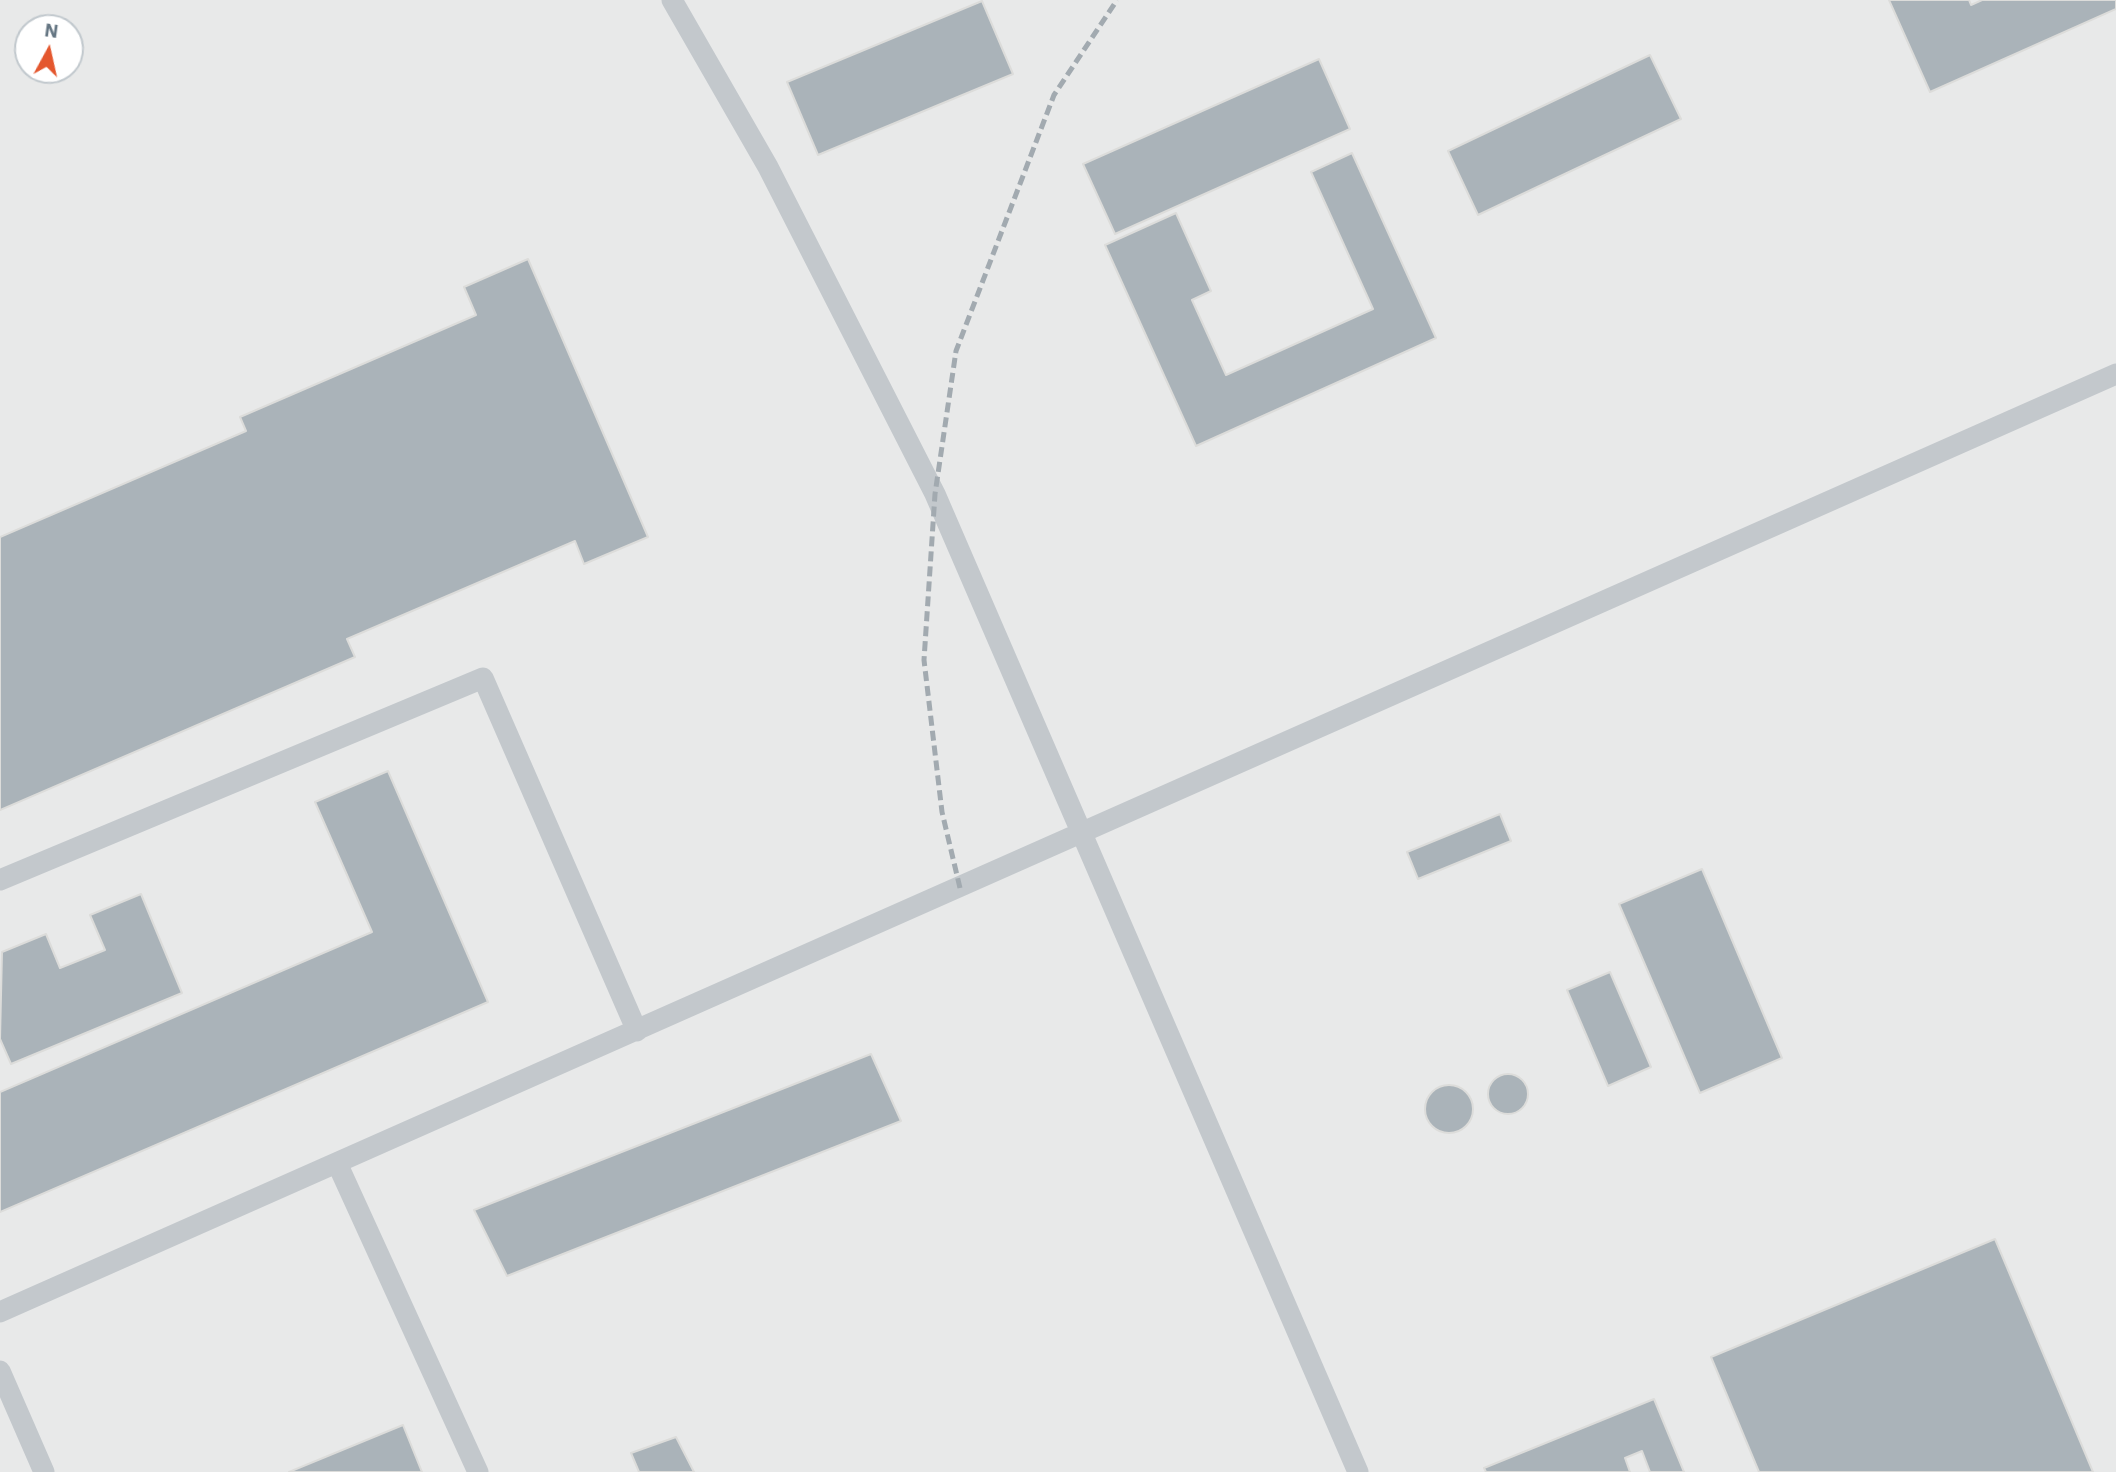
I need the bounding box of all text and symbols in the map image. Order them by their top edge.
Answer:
north arrow [14,14,84,84]
text: N [43,17,60,43]

